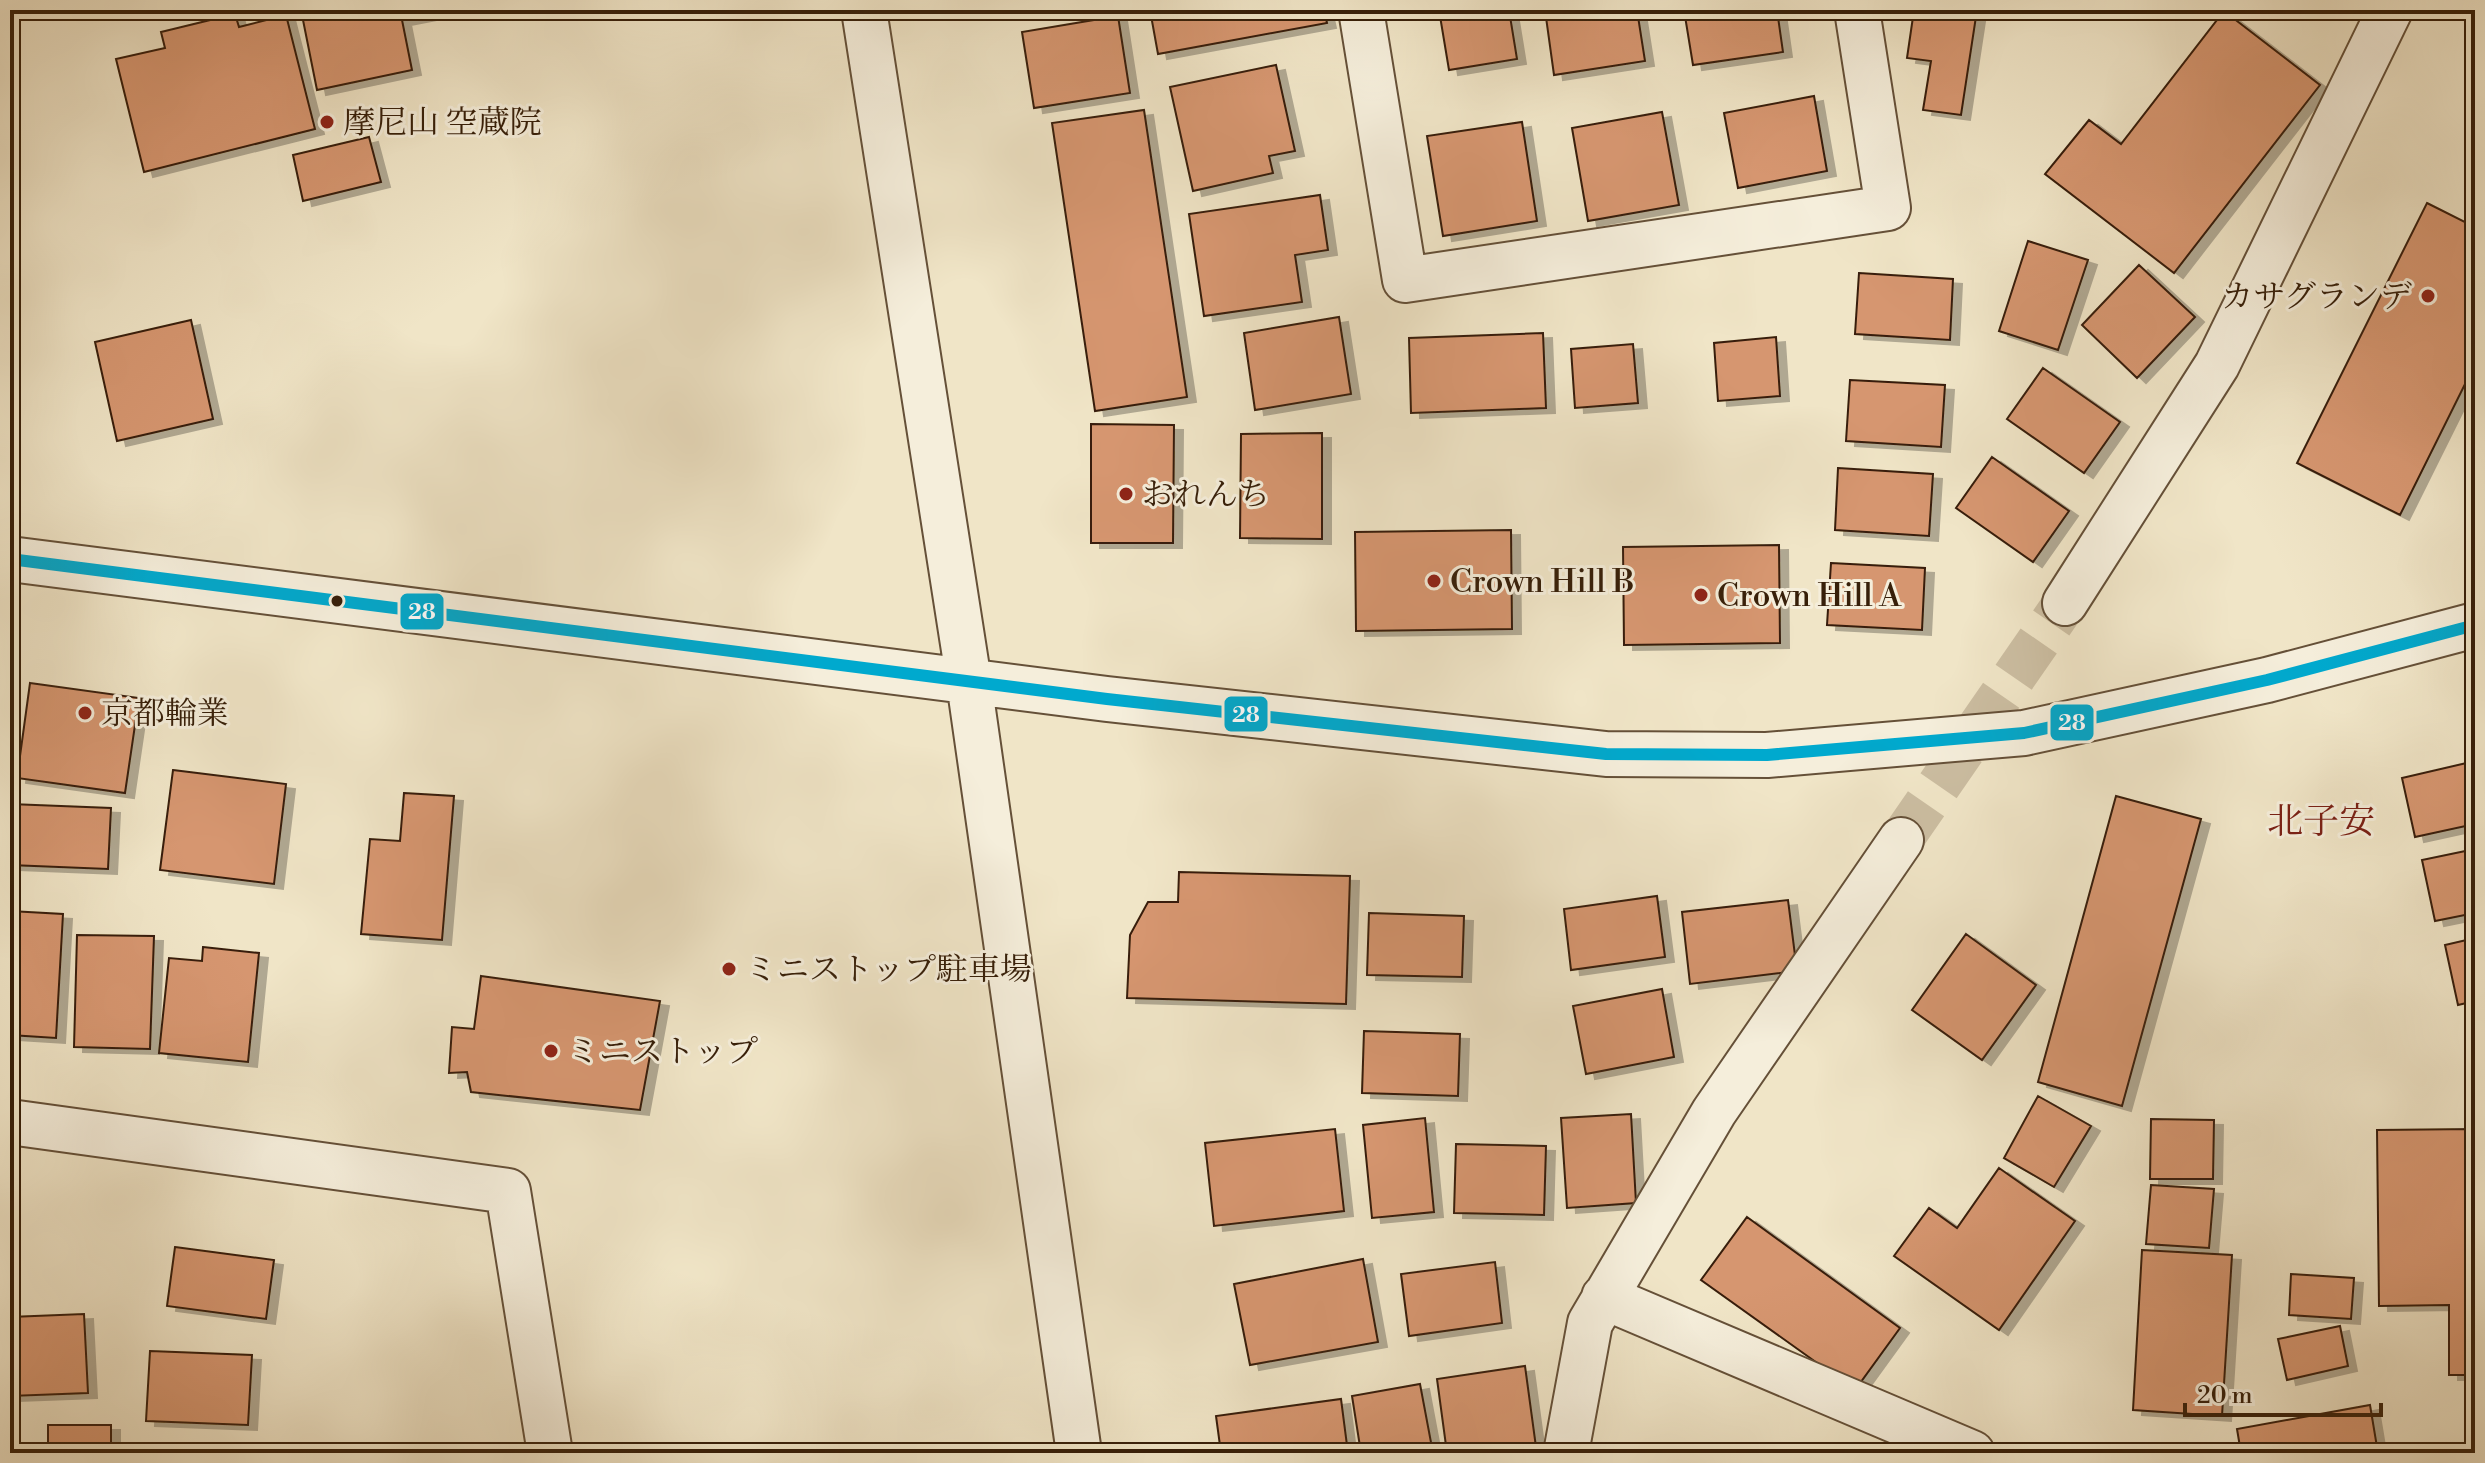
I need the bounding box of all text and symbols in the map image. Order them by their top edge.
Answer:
place label: 摩尼山 空蔵院 [343,103,542,143]
marker: 摩尼山 空蔵院 [318,113,336,131]
place label: カサグランデ [2221,277,2412,317]
marker: カサグランデ [2419,287,2437,305]
place label: おれんち [1142,475,1270,515]
marker: おれんち [1117,485,1135,503]
place label: Crown Hill B [1450,562,1635,602]
marker: Crown Hill B [1425,572,1443,590]
place label: Crown Hill A [1717,576,1902,616]
marker: Crown Hill A [1692,586,1710,604]
line badge: 28 [399,592,445,631]
unlabelled marker [329,593,345,609]
text: 28 [408,599,436,626]
place label: 京都輪業 [101,694,229,734]
line badge: 28 [1223,695,1269,733]
text: 28 [1232,702,1260,729]
line badge: 28 [2049,703,2095,742]
marker: 京都輪業 [76,704,94,722]
text: 28 [2058,710,2086,737]
district label: 北子安 [2267,800,2375,845]
place label: ミニストップ駐車場 [745,950,1032,990]
marker: ミニストップ駐車場 [720,960,738,978]
place label: ミニストップ [567,1032,758,1072]
marker: ミニストップ [542,1042,560,1060]
scale bar [2185,1367,2381,1417]
text: 20 m [2197,1381,2253,1411]

